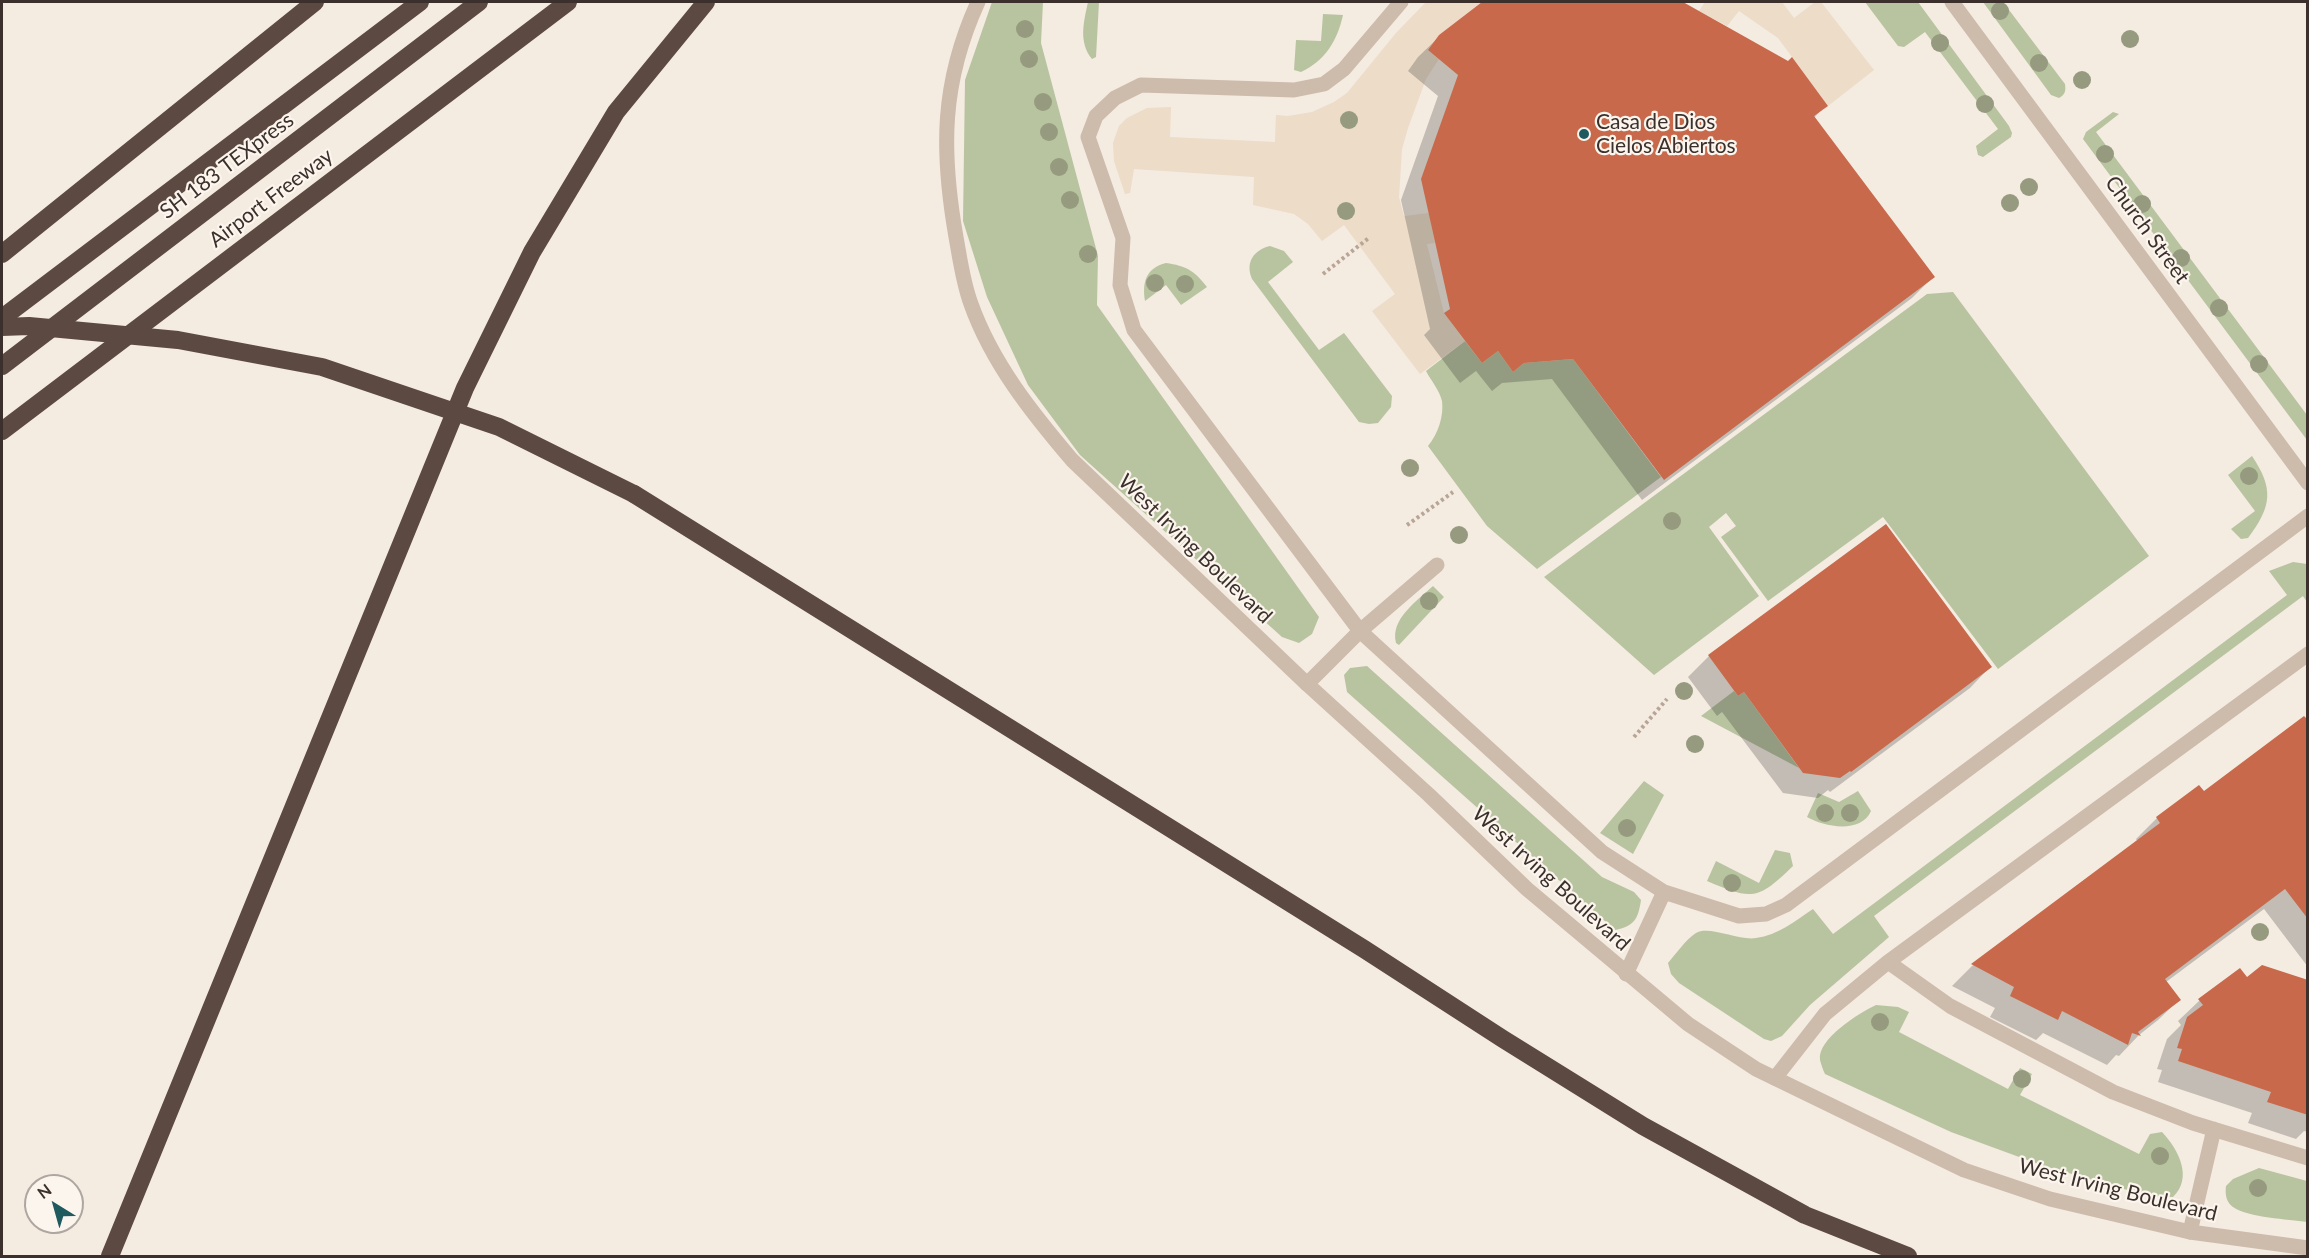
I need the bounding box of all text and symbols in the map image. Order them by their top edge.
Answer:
street label: SH 183 TEXpress [155,108,299,224]
place label: Casa de Dios Cielos Abiertos [1596,109,1736,159]
marker: Casa de Dios Cielos Abiertos [1577,127,1591,141]
street label: Airport Freeway [204,143,338,253]
street label: Church Street [2099,171,2195,289]
street label: West Irving Boulevard [1113,469,1277,629]
street label: West Irving Boulevard [1467,801,1635,957]
street label: West Irving Boulevard [2016,1153,2220,1227]
north arrow [24,1174,84,1234]
text: N [33,1180,55,1202]

